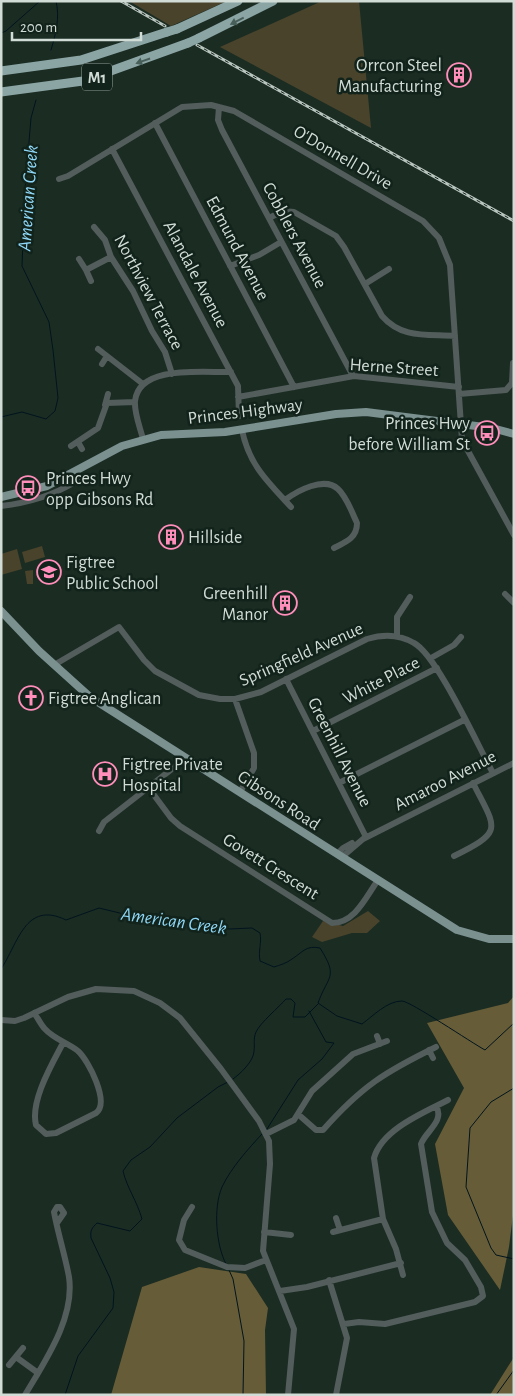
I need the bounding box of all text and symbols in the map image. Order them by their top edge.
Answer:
scale bar [12,10,141,42]
one-way arrow [230,17,244,25]
text: 200 m [20,20,57,35]
one-way arrow [135,57,150,65]
place label: Orrcon Steel Manufacturing [338,57,442,96]
building icon: Orrcon Steel Manufacturing [446,62,472,88]
road number: M1 [82,64,112,90]
street label: O'Donnell Drive [290,122,395,193]
water label: American Creek [15,144,42,253]
street label: Cobblers Avenue [259,180,330,291]
street label: Edmund Avenue [202,193,272,303]
street label: Alandale Avenue [159,218,231,331]
street label: Northview Terrace [110,232,186,353]
street label: Herne Street [349,356,439,380]
street label: Princes Highway [187,396,304,428]
place label: Princes Hwy before William St [348,415,470,454]
bus stop icon: Princes Hwy before William St [474,420,500,446]
place label: Princes Hwy opp Gibsons Rd [46,470,153,509]
bus stop icon: Princes Hwy opp Gibsons Rd [15,475,41,501]
building icon: Hillside [158,524,184,550]
place label: Hillside [188,529,242,547]
place label: Figtree Public School [66,554,159,593]
school or university icon: Figtree Public School [36,559,62,585]
place label: Greenhill Manor [203,585,268,624]
building icon: Greenhill Manor [272,590,298,616]
street label: Springfield Avenue [237,620,366,690]
street label: White Place [340,654,423,708]
church icon: Figtree Anglican [18,685,44,711]
place label: Figtree Anglican [48,690,161,708]
street label: Greenhill Avenue [304,695,374,810]
street label: Amaroo Avenue [392,748,499,814]
place label: Figtree Private Hospital [122,756,223,795]
hospital icon: Figtree Private Hospital [92,761,118,787]
street label: Gibsons Road [234,768,323,834]
street label: Govett Crescent [219,830,322,904]
water label: American Creek [119,905,228,938]

